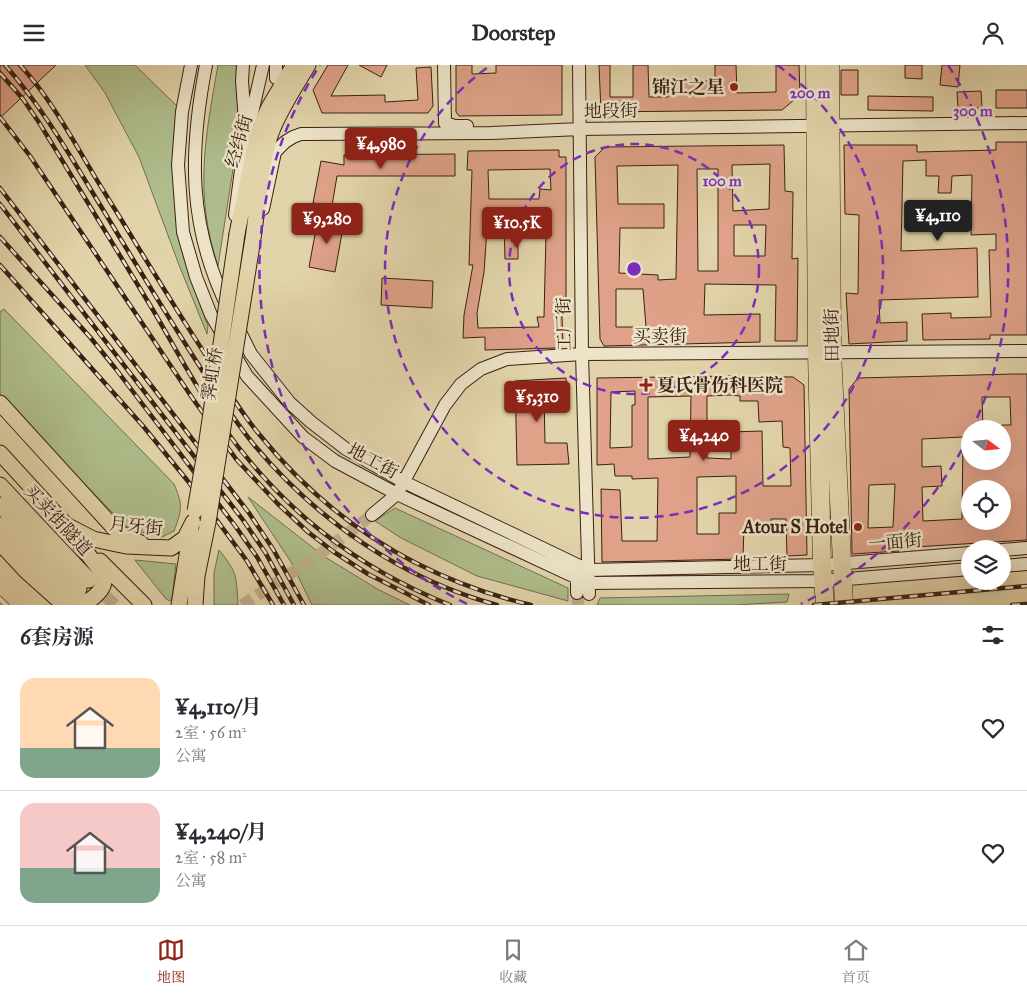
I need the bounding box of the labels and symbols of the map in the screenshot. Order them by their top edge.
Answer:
place label: 锦江之星 [652,76,724,98]
marker: 锦江之星 [728,81,740,93]
text: 200 m [790,84,831,102]
street label: 地段街 [584,100,638,122]
text: 300 m [953,102,993,121]
street label: 经纬街 [221,112,257,170]
pin: ¥4,980 [340,127,422,170]
text: 100 m [702,172,742,190]
pin: ¥4,110 [897,199,979,242]
pin: ¥9,280 [286,203,368,245]
pin: ¥10.5K [476,207,558,249]
centre of rings [625,260,643,278]
street label: 工厂街 [553,297,575,351]
street label: 田地街 [821,308,843,362]
street label: 买卖街 [633,325,687,347]
street label: 霁虹桥 [197,346,227,402]
place label: 夏氏骨伤科医院 [657,374,783,396]
marker: 夏氏骨伤科医院 [639,378,653,392]
pin: ¥5,310 [496,381,578,423]
pin: ¥4,240 [663,419,745,462]
north arrow [961,420,1011,470]
street label: 地工街 [344,439,402,483]
street label: 买卖街隧道 [19,480,97,560]
street label: 月牙街 [108,512,164,540]
place label: Atour S Hotel [742,516,849,538]
marker: Atour S Hotel [852,521,864,533]
street label: 一面街 [867,529,923,555]
street label: 地工街 [733,553,787,575]

